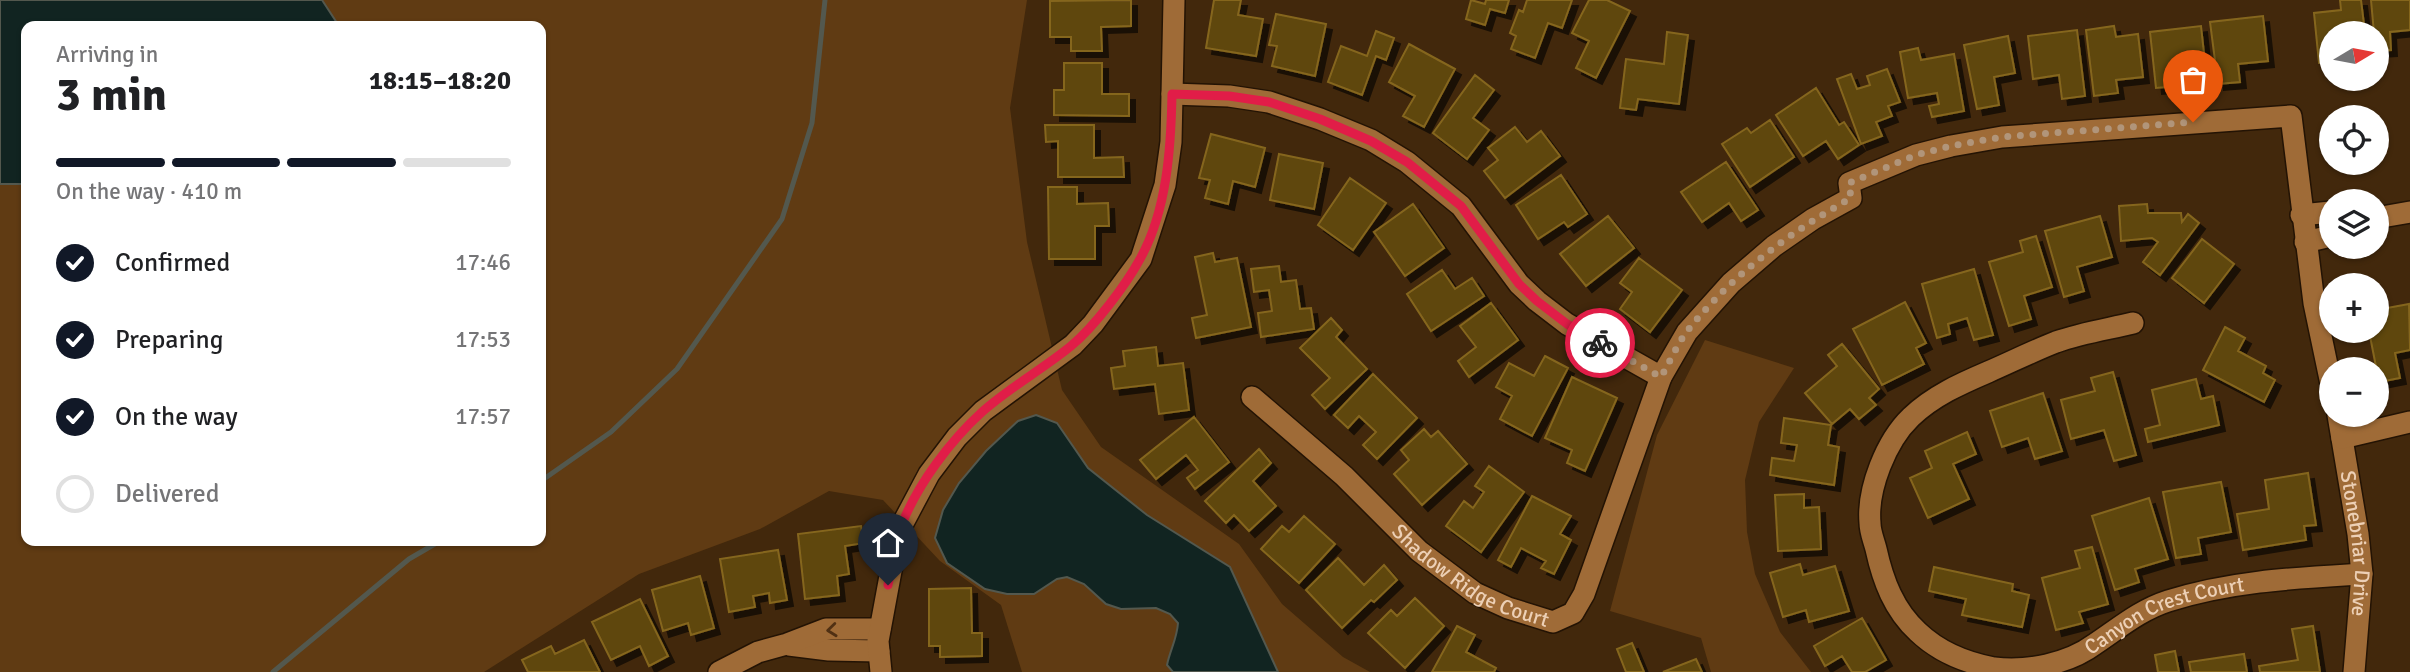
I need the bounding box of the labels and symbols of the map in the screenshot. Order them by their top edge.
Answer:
north arrow [2319,21,2389,91]
pin [2163,50,2223,122]
courier [1565,308,1635,378]
street label: Stonebriar Drive [2335,469,2375,617]
pin [858,513,918,585]
street label: Shadow Ridge Court [1386,518,1552,633]
street label: Canyon Crest Court [2079,571,2246,661]
one-way arrow [826,623,838,638]

